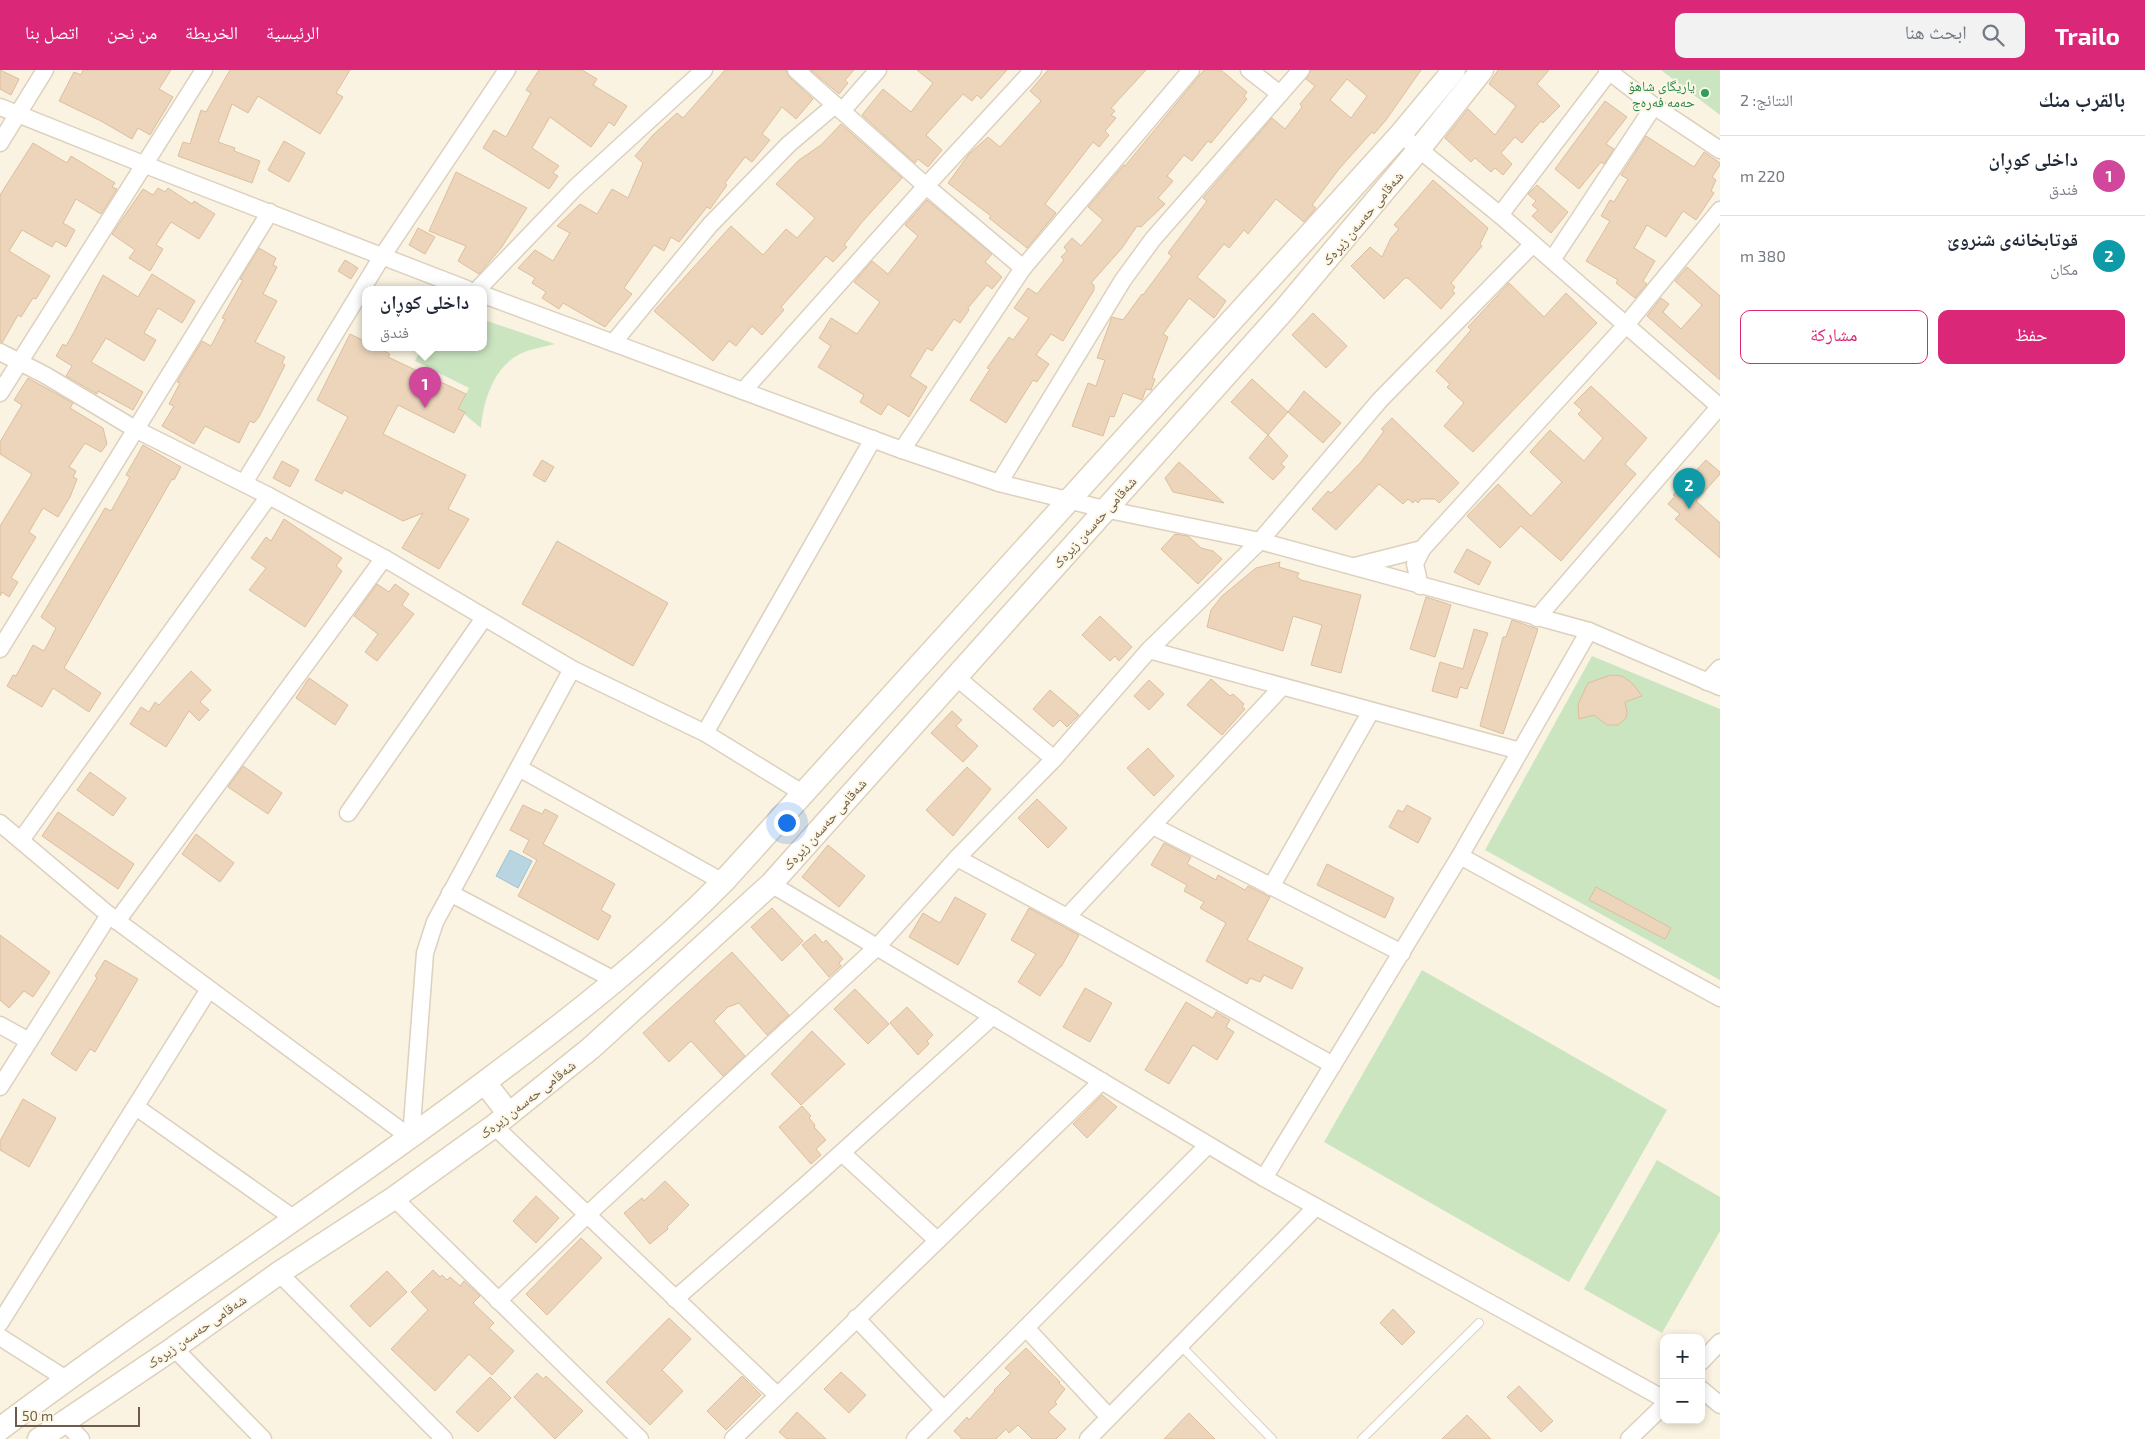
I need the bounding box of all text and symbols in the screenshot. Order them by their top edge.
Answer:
search box [1675,13,2025,58]
text: ابحث هنا [1905,20,1967,43]
text: اتصل بنا [25,21,79,43]
text: من نحن [107,21,157,43]
text: الخريطة [185,21,238,43]
text: الرئيسية [266,21,319,43]
icon: search [1979,21,2007,49]
text: Trailo [2055,21,2120,50]
place label: یاریگای شاهۆ حەمە فەرەج [1628,77,1695,112]
text: بالقرب منك [2039,86,2125,111]
marker: یاریگای شاهۆ حەمە فەرەج [1699,87,1711,99]
text: النتائج: 2 [1740,90,1793,109]
text: داخلی کوڕان [1988,147,2078,170]
text: 220 m [1740,166,1785,185]
text: 1 [2106,166,2112,185]
street label: شەقامی حەسەن زیرەک [1318,167,1407,269]
text: فندق [2049,179,2078,198]
text: قوتابخانەی شنروێ [1947,227,2078,250]
text: 380 m [1740,246,1786,265]
text: 2 [2104,246,2114,265]
text: مكان [2050,259,2078,278]
popup [362,286,487,351]
text: داخلی کوڕان [380,290,469,313]
button: مشاركة [1740,310,1928,364]
button: حفظ [1938,310,2125,364]
text: فندق [380,322,409,341]
pin: 1 [409,367,441,408]
pin: 2 [1673,468,1705,509]
street label: شەقامی حەسەن زیرەک [1048,473,1140,572]
street label: شەقامی حەسەن زیرەک [778,775,870,874]
your location [774,810,800,836]
street label: شەقامی حەسەن زیرەک [475,1056,579,1143]
street label: شەقامی حەسەن زیرەک [143,1290,250,1373]
map controls [1660,1334,1705,1424]
button: + [1660,1334,1705,1379]
button: − [1660,1379,1705,1424]
scale bar [15,1404,140,1427]
text: 50 m [22,1407,53,1424]

